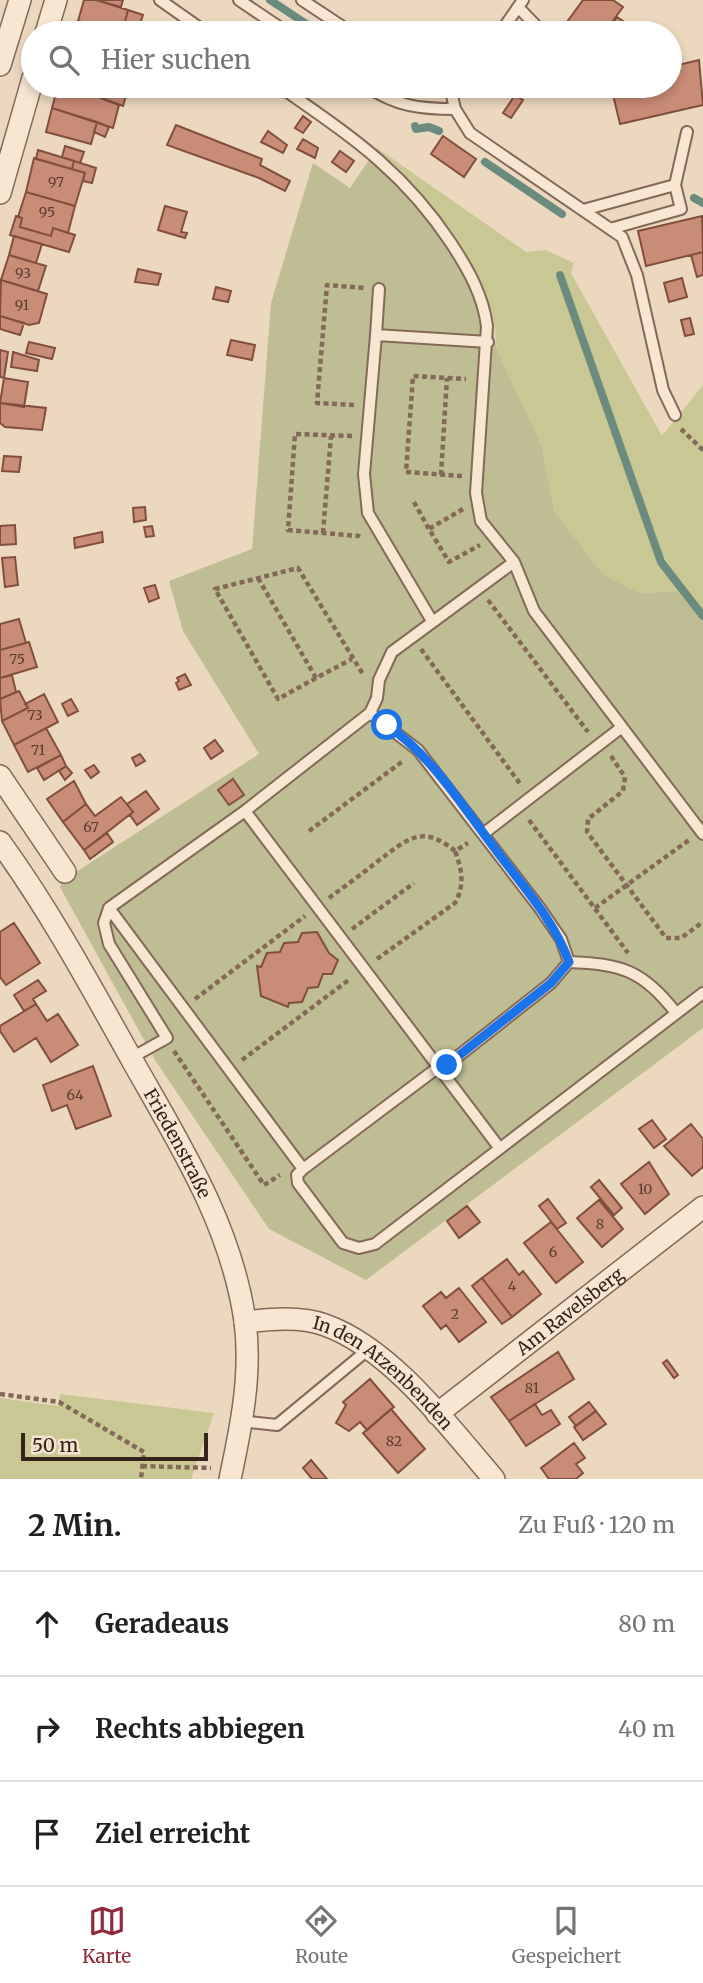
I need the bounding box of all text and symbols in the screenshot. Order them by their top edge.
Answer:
search box [21,21,682,98]
icon: search [45,41,83,79]
text: Hier suchen [101,43,251,76]
house number: 97 [48,173,64,191]
house number: 95 [39,203,55,221]
house number: 93 [15,264,31,282]
house number: 91 [15,296,29,314]
house number: 75 [9,650,25,668]
house number: 73 [27,706,43,724]
route start [371,709,402,740]
house number: 71 [31,741,45,759]
house number: 67 [83,818,99,836]
route end [431,1049,462,1080]
street label: Friedenstraße [139,1084,217,1202]
house number: 64 [66,1086,84,1104]
house number: 10 [638,1180,652,1198]
house number: 8 [596,1215,604,1233]
house number: 6 [549,1243,557,1261]
street label: Am Ravelsberg [510,1262,628,1360]
house number: 4 [508,1277,517,1295]
house number: 2 [451,1305,459,1323]
street label: In den Atzenbenden [311,1310,458,1434]
house number: 81 [525,1379,539,1397]
scale bar [21,1430,208,1462]
house number: 82 [386,1432,402,1450]
text: 50 m [32,1433,78,1457]
text: 2 Min. [28,1506,122,1544]
text: Zu Fuß · 120 m [518,1510,675,1539]
icon: ahead [28,1605,66,1643]
text: Geradeaus [95,1607,229,1640]
text: 80 m [618,1609,675,1638]
icon: right [28,1710,66,1748]
text: Rechts abbiegen [95,1712,305,1745]
text: 40 m [618,1714,675,1743]
icon: arrive [28,1815,66,1853]
text: Ziel erreicht [95,1817,250,1850]
tab: Karte [82,1902,131,1968]
tab: Route [295,1902,348,1968]
tab: Gespeichert [512,1902,621,1968]

